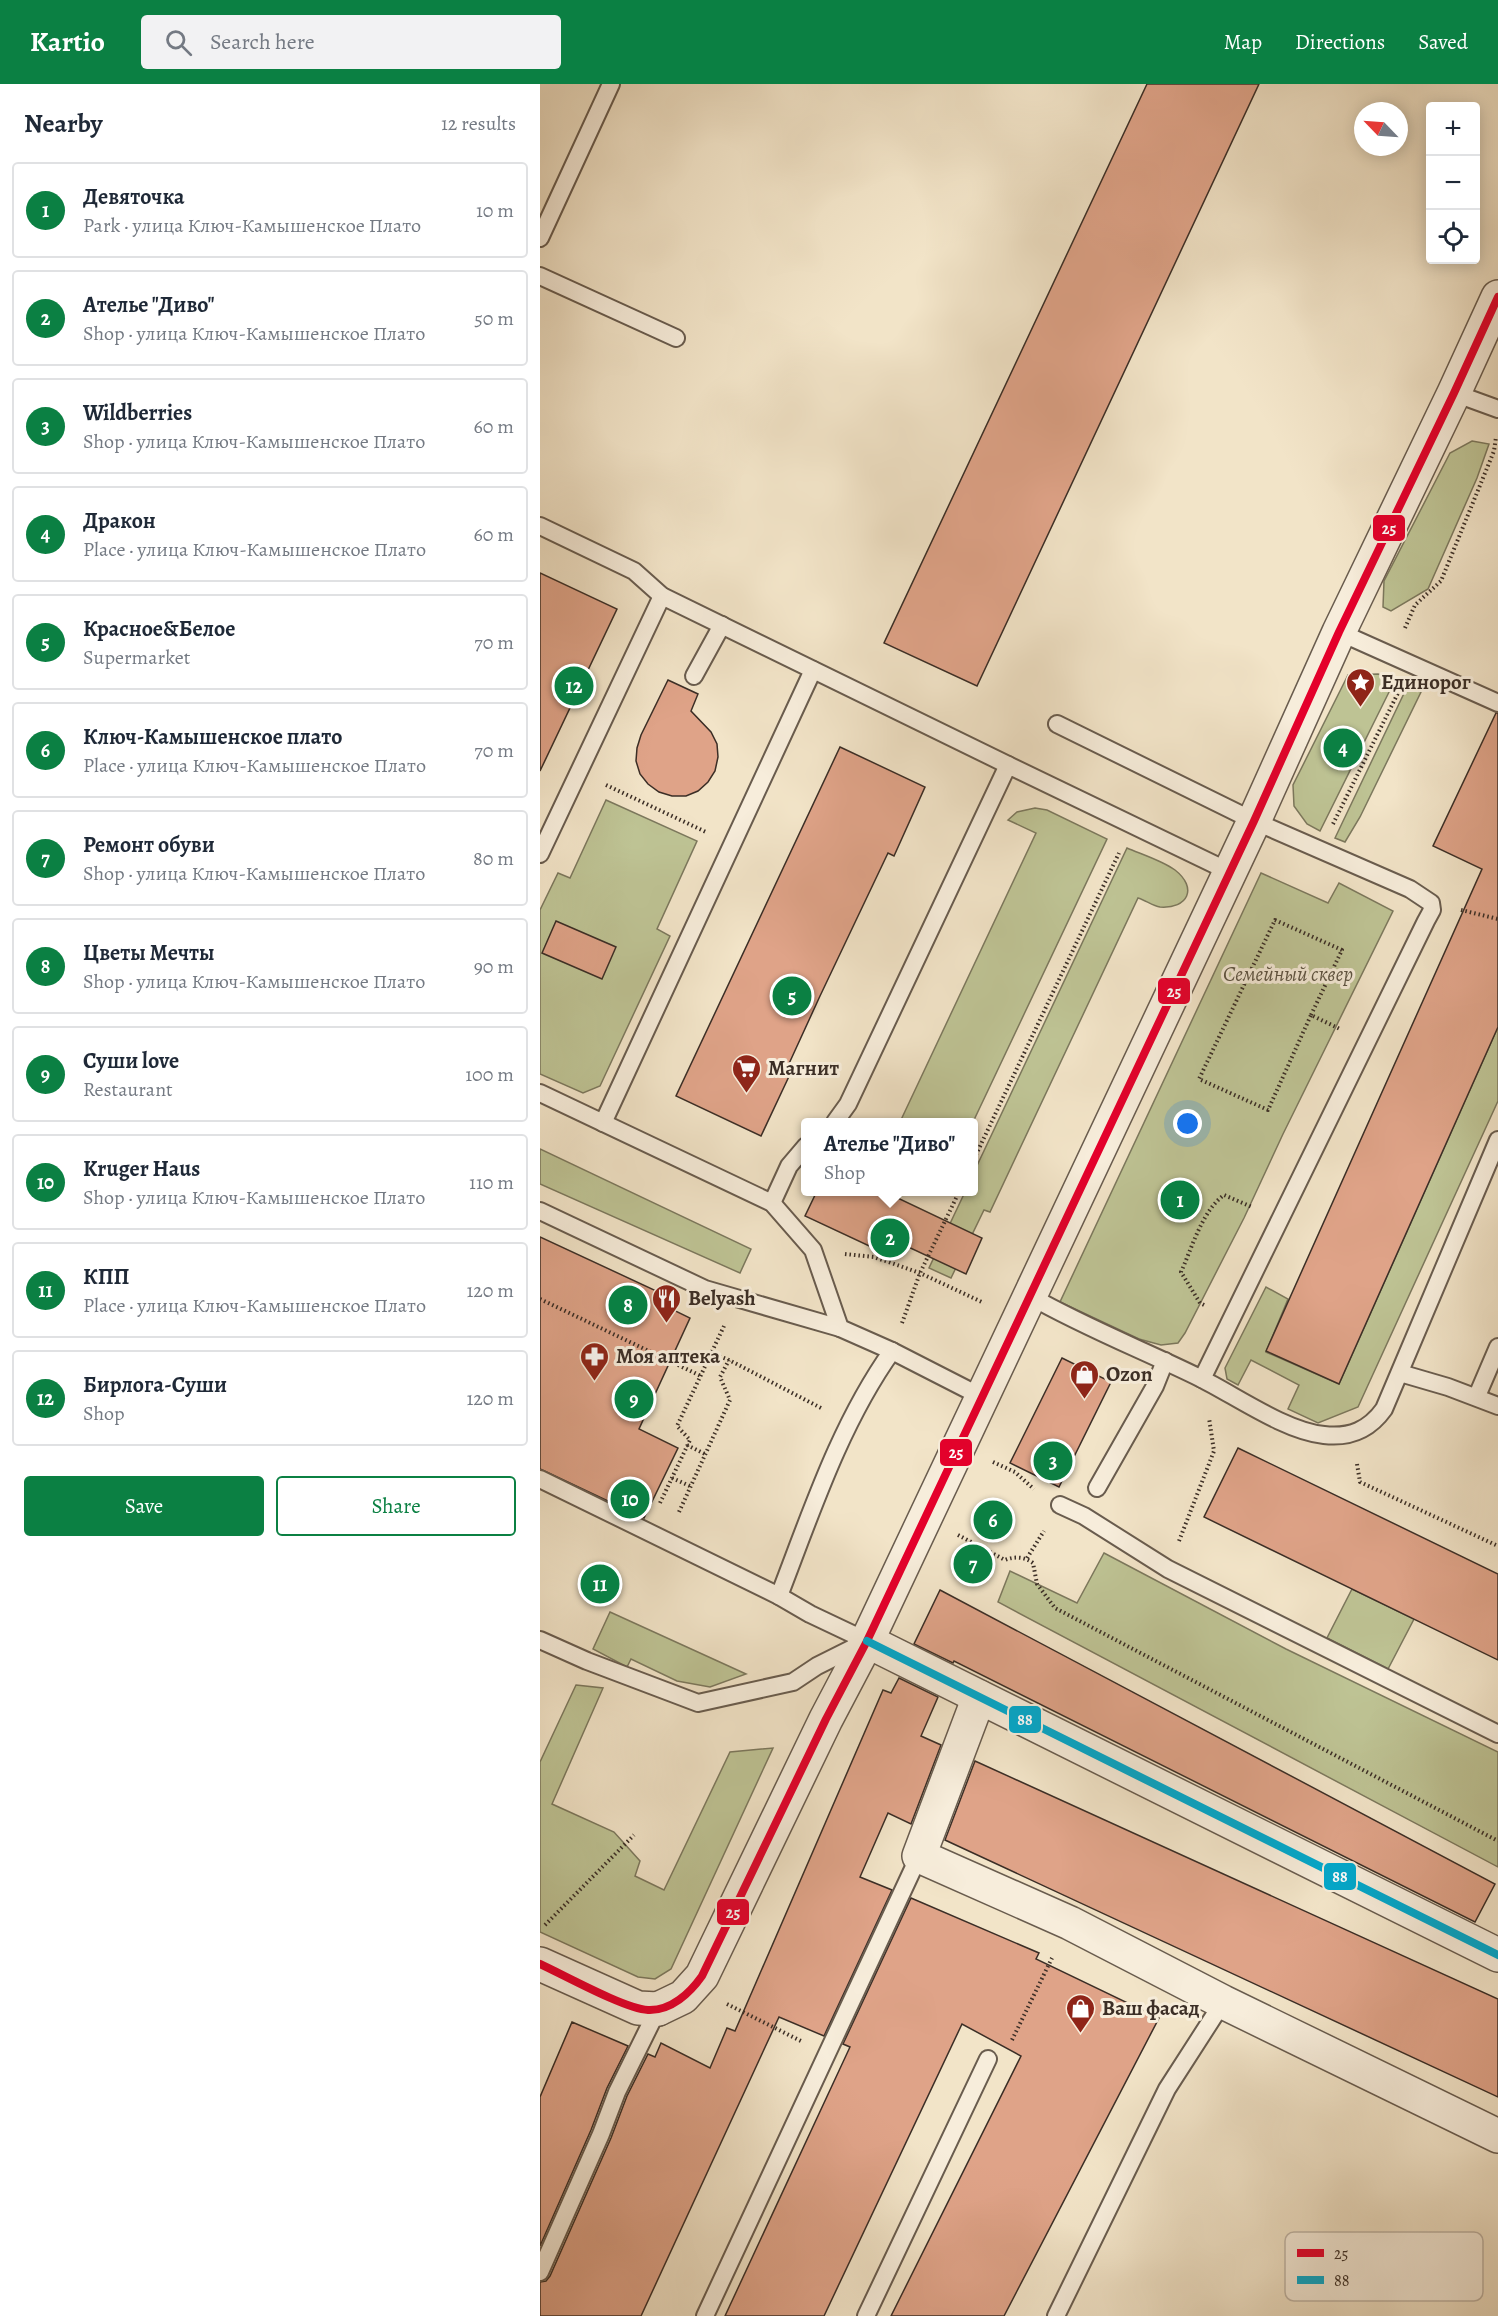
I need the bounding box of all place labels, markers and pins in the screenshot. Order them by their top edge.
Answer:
pin: 12 [555,664,594,708]
place icon: Единорог [1344,666,1376,708]
place label: Единорог [1381,668,1471,696]
pin: 4 [1324,726,1362,770]
pin: 5 [772,974,812,1018]
supermarket icon: Магнит [731,1052,763,1094]
place label: Магнит [768,1054,839,1082]
pin: 1 [1160,1178,1200,1222]
pin: 2 [870,1216,910,1260]
pin: 8 [608,1282,647,1328]
restaurant icon: Belyash [651,1282,683,1324]
place label: Belyash [688,1284,756,1312]
pharmacy icon: Моя аптека [579,1340,611,1382]
place label: Моя аптека [616,1342,720,1370]
shop icon: Ozon [1069,1358,1101,1400]
place label: Ozon [1106,1360,1153,1388]
pin: 9 [614,1376,653,1422]
pin: 3 [1034,1438,1072,1484]
pin: 10 [610,1476,650,1522]
pin: 6 [974,1498,1012,1542]
pin: 7 [954,1542,992,1586]
pin: 11 [580,1562,620,1606]
shop icon: Ваш фасад [1065,1992,1097,2034]
place label: Ваш фасад [1102,1994,1200,2022]

